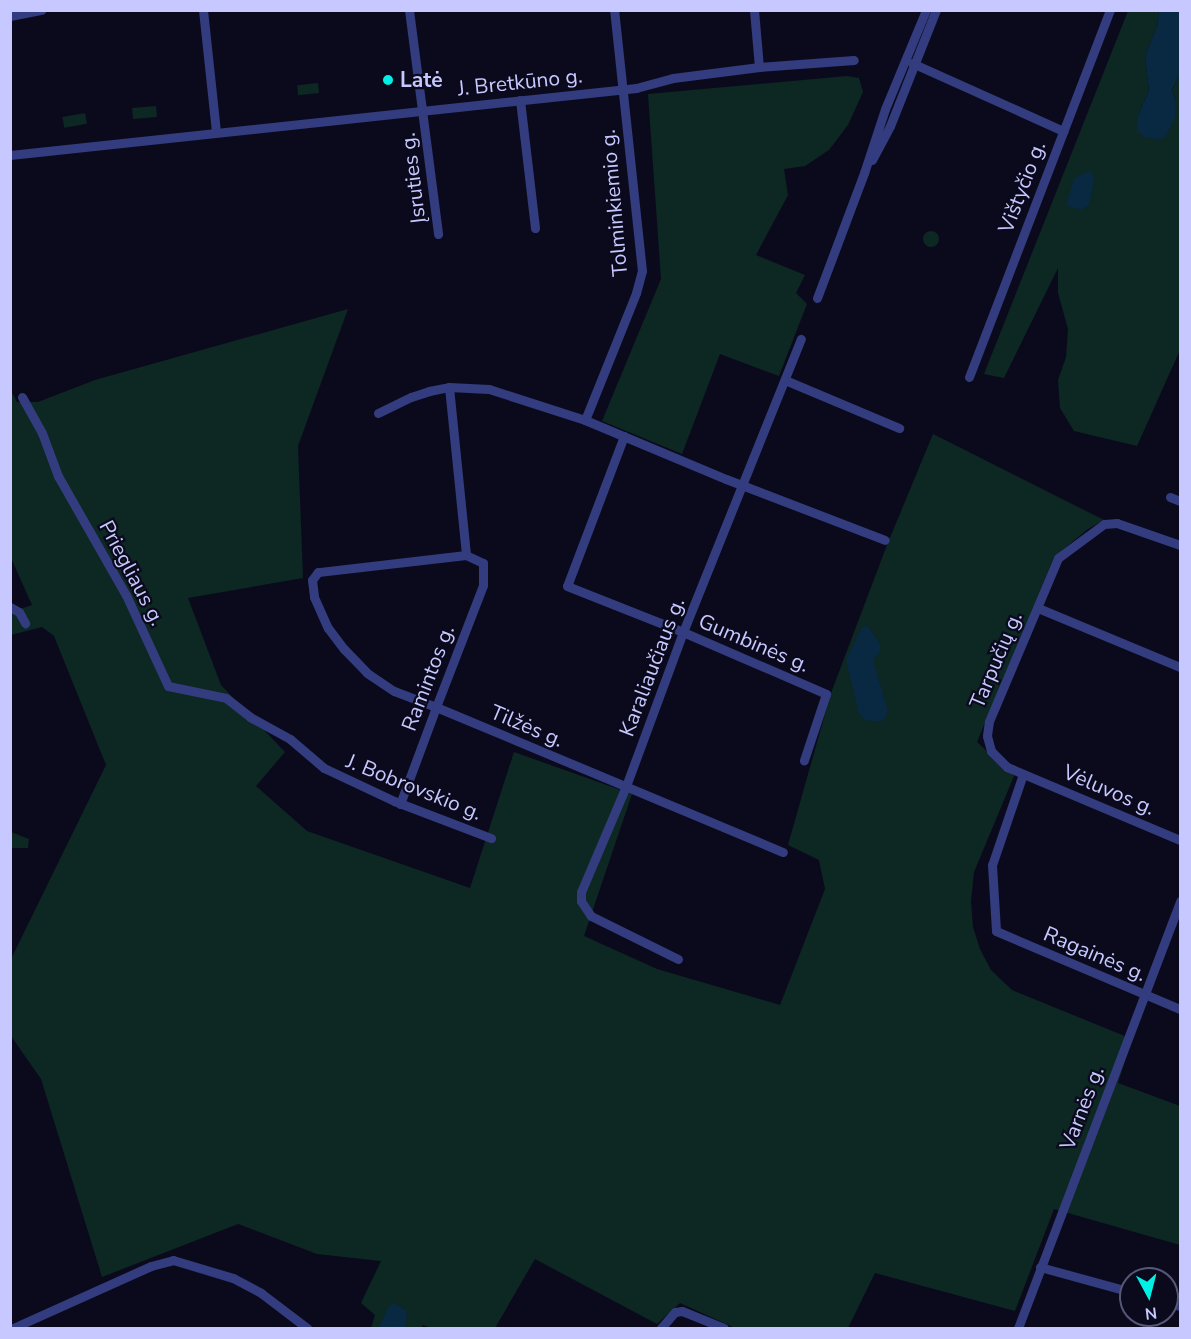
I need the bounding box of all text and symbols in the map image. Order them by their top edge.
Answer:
street label: J. Bretkūno g. [456,63,584,101]
place label: Latė [400,67,443,93]
marker: Latė [381,73,395,87]
street label: Tolminkiemio g. [595,129,633,277]
street label: Įsruties g. [395,131,431,225]
street label: Vištyčio g. [993,138,1051,236]
street label: Priegliaus g. [94,516,170,630]
street label: Karaliaučiaus g. [614,594,690,740]
street label: Gumbinės g. [695,608,813,678]
street label: Tarpučių g. [964,608,1028,712]
street label: Ramintos g. [396,621,460,735]
street label: Tilžės g. [487,699,567,753]
street label: J. Bobrovskio g. [343,748,485,826]
street label: Vėluvos g. [1059,759,1159,821]
street label: Ragainės g. [1040,921,1150,987]
street label: Varnės g. [1055,1063,1109,1153]
north arrow [1119,1267,1179,1327]
text: N [1144,1301,1158,1325]

